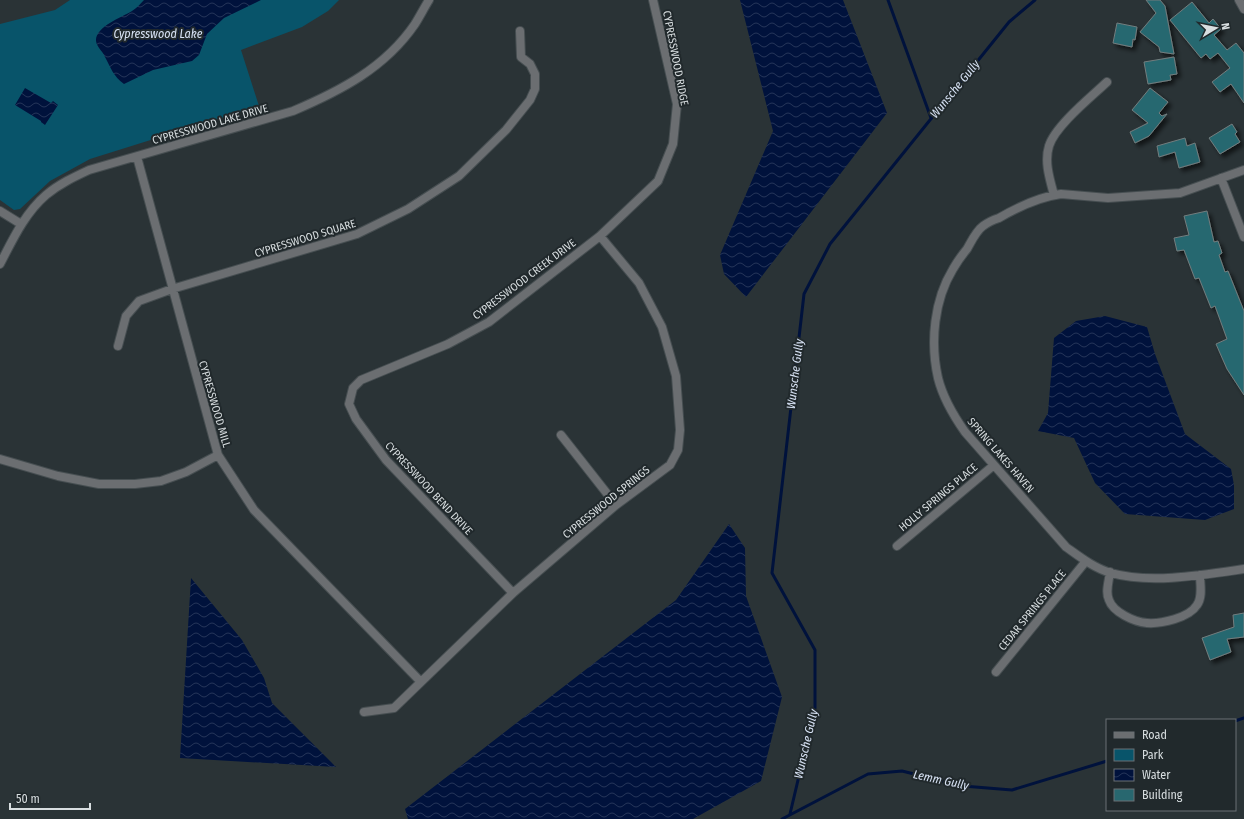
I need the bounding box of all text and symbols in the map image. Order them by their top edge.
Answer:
north arrow [1196,8,1236,48]
street label: CYPRESSWOOD RIDGE [660,10,691,107]
text: N [1218,22,1232,31]
water label: Cypresswood Lake [114,27,203,41]
water label: Wunsche Gully [927,57,983,121]
street label: CYPRESSWOOD LAKE DRIVE [151,102,269,147]
street label: CYPRESSWOOD SQUARE [253,217,357,260]
street label: CYPRESSWOOD CREEK DRIVE [470,236,578,322]
water label: Wunsche Gully [784,337,806,410]
street label: CYPRESSWOOD MILL [196,359,233,449]
street label: SPRING LAKES HAVEN [965,415,1037,495]
street label: CYPRESSWOOD BEND DRIVE [382,439,475,537]
street label: HOLLY SPRINGS PLACE [896,461,980,534]
street label: CYPRESSWOOD SPRINGS [560,463,653,541]
street label: CEDAR SPRINGS PLACE [996,568,1069,653]
water label: Wunsche Gully [791,707,821,780]
legend [1106,719,1236,811]
text: Road [1142,728,1167,742]
text: Park [1142,748,1164,762]
water label: Lemm Gully [912,767,971,793]
text: Water [1142,768,1171,782]
scale bar [10,785,90,811]
text: Building [1142,788,1183,802]
text: 50 m [16,792,40,806]

